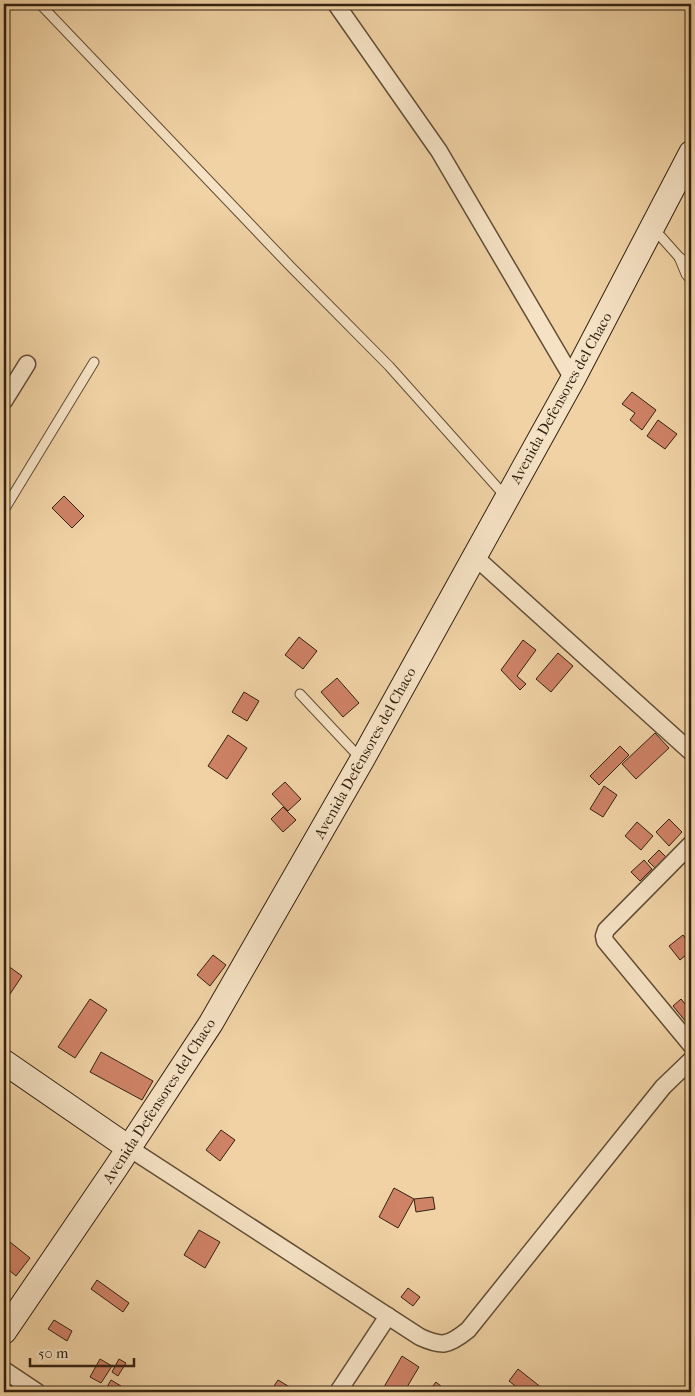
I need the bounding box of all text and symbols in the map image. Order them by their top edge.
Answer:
street label: Avenida Defensores del Chaco [506,309,616,488]
street label: Avenida Defensores del Chaco [310,664,420,843]
street label: Avenida Defensores del Chaco [98,1015,219,1188]
scale bar [30,1336,134,1368]
text: 50 m [38,1344,69,1362]

